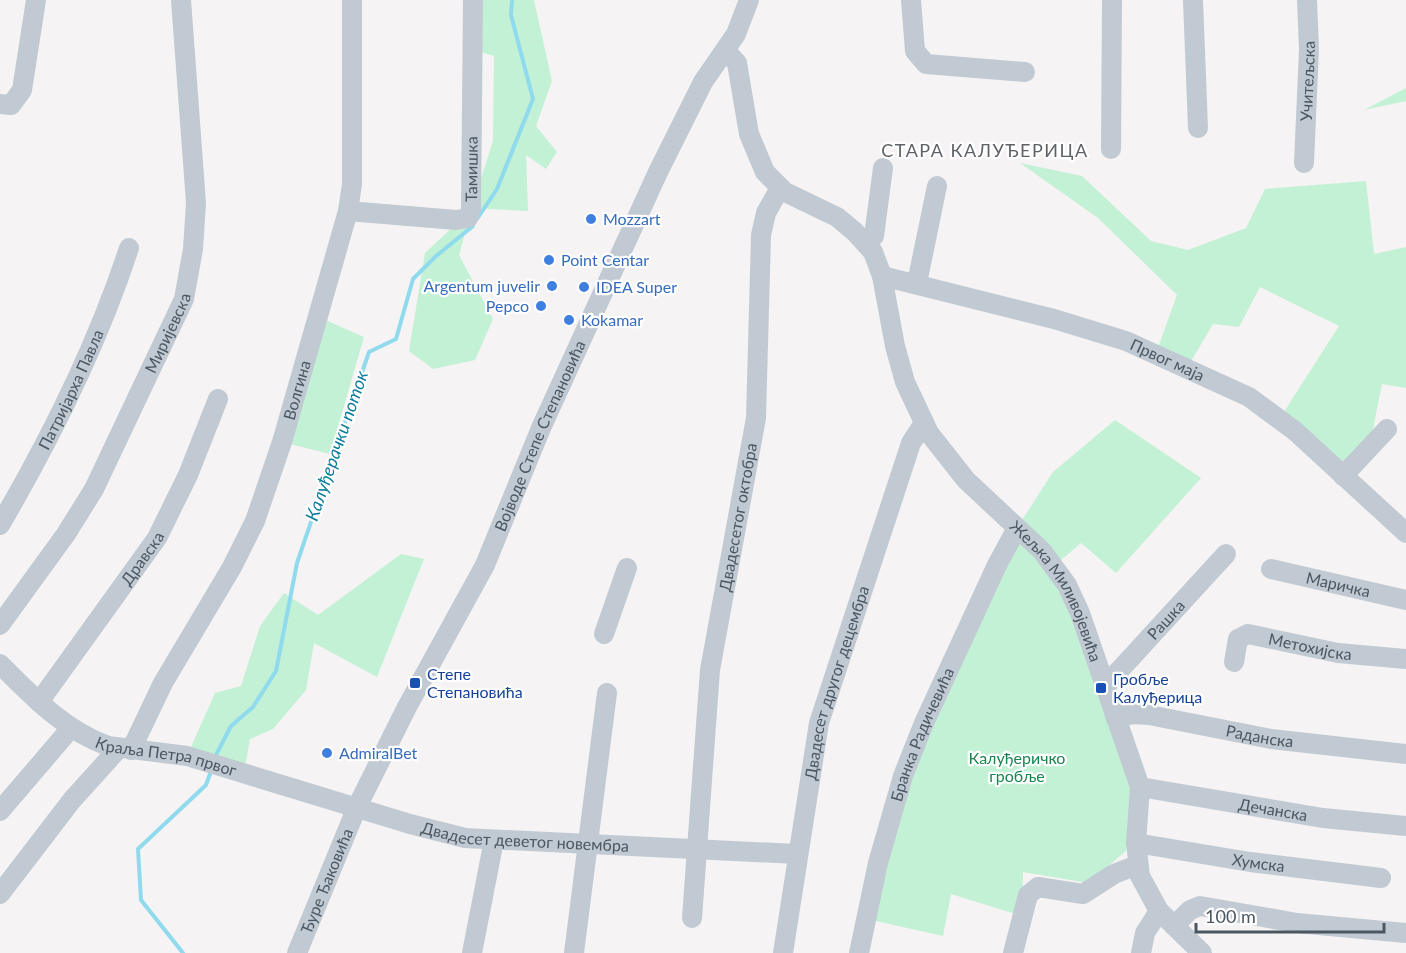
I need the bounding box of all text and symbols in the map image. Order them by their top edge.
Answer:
street label: Учитељска [1296,41,1318,122]
street label: Тамишка [461,136,481,202]
district label: СТАРА КАЛУЂЕРИЦА [881,139,1089,161]
place label: Mozzart [603,209,661,228]
marker: Mozzart [584,212,598,226]
place label: Point Centar [561,250,649,269]
marker: Point Centar [542,253,556,267]
place label: Argentum juvelir [424,276,540,295]
place label: IDEA Super [596,277,677,296]
marker: Argentum juvelir [545,279,559,293]
marker: IDEA Super [577,280,591,294]
street label: Миријевска [140,292,194,376]
place label: Pepco [486,296,529,315]
marker: Pepco [534,299,548,313]
place label: Kokamar [581,310,643,329]
marker: Kokamar [562,313,576,327]
street label: Патријарха Павла [34,326,107,453]
street label: Првог маја [1127,334,1208,384]
street label: Војводе Степе Степановића [490,337,589,534]
street label: Волгина [279,358,314,422]
water label: Калуђерачки поток [300,368,372,524]
street label: Двадесетог октобра [715,441,760,593]
street label: Жељка Миливојевића [1006,516,1106,664]
street label: Дравска [116,529,168,588]
street label: Маричка [1304,567,1372,601]
street label: Двадесет другог децембра [800,583,872,781]
street label: Рашка [1143,596,1188,643]
street label: Метохијска [1267,629,1352,663]
place label: Степе Степановића [427,664,523,701]
street label: Бранка Радичевића [886,664,957,804]
place label: Гробље Калуђерица [1113,669,1202,706]
marker: Степе Степановића [408,676,422,690]
marker: Гробље Калуђерица [1094,681,1108,695]
street label: Раданска [1224,720,1294,750]
street label: Краља Петра првог [93,732,239,780]
place label: AdmiralBet [339,743,418,762]
marker: AdmiralBet [320,746,334,760]
park label: Калуђеричко гробље [969,748,1065,785]
street label: Дечанска [1237,794,1309,824]
street label: Двадесет деветог новембра [419,817,629,855]
street label: Ђуре Ђаковића [296,825,356,936]
street label: Хумска [1231,849,1286,875]
scale bar [1196,896,1384,934]
text: 100 m [1205,905,1256,927]

